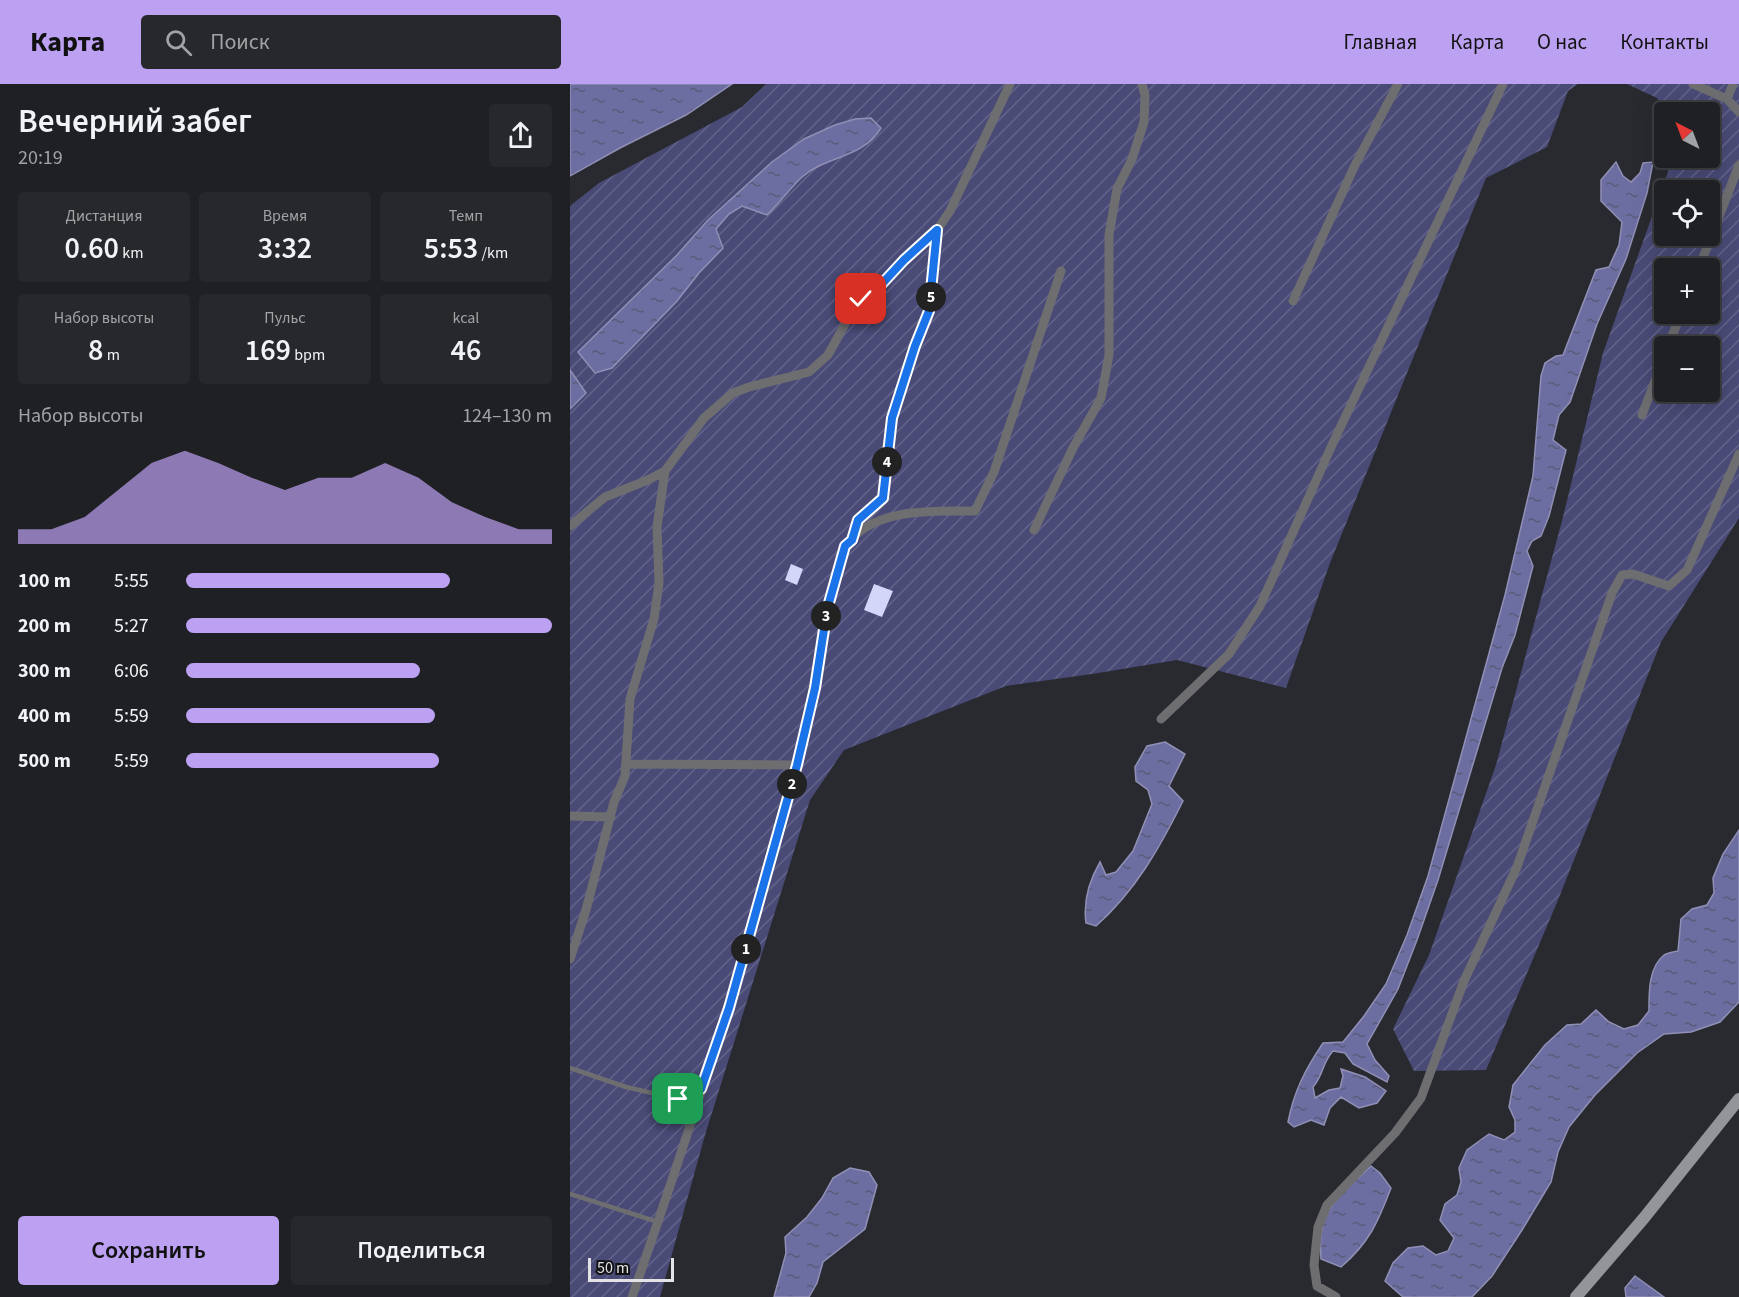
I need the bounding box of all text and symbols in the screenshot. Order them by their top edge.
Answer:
search box [141,15,561,69]
text: Карта [30,22,105,62]
icon: search [162,26,195,59]
text: Поиск [210,26,270,58]
text: Главная [1344,27,1417,57]
text: Карта [1450,27,1504,57]
text: О нас [1537,27,1587,57]
text: Контакты [1620,27,1709,57]
text: Вечерний забег [18,98,252,145]
north arrow [1654,102,1720,168]
map controls [1654,102,1720,402]
button: share [489,104,552,167]
text: 20:19 [18,144,63,172]
button: locate [1654,180,1720,246]
text: Дистанция [66,205,142,227]
text: Время [263,205,307,227]
text: Темп [449,205,483,227]
text: 0.60 [65,227,119,270]
text: 3:32 [258,227,312,270]
text: 5:53 [424,227,478,270]
text: km [119,242,143,264]
text: /km [478,242,508,264]
button: + [1654,258,1720,324]
pin [835,273,886,324]
icon: check [844,282,877,315]
pin: 5 [916,282,946,312]
text: 5 [927,286,935,308]
text: Набор высоты [54,307,154,329]
text: Пульс [264,307,306,329]
text: kcal [453,307,479,329]
text: 8 [88,329,103,372]
text: 169 [245,329,291,372]
text: 46 [451,329,481,372]
button: − [1654,336,1720,402]
text: m [103,344,120,366]
text: bpm [291,344,325,366]
text: Набор высоты [18,402,143,430]
text: 124–130 m [462,402,552,430]
pin: 4 [872,447,902,477]
text: 4 [883,451,891,473]
text: 100 m [18,567,71,595]
text: 5:55 [114,567,149,595]
pin: 3 [811,601,841,631]
text: 3 [822,605,830,627]
text: 200 m [18,612,71,640]
text: 5:27 [114,612,149,640]
text: 300 m [18,657,71,685]
text: 6:06 [114,657,149,685]
text: 400 m [18,702,71,730]
text: 5:59 [114,702,149,730]
text: 500 m [18,747,71,775]
text: 5:59 [114,747,149,775]
pin: 2 [777,769,807,799]
text: 2 [788,773,796,795]
pin: 1 [731,934,761,964]
text: 1 [742,938,750,960]
pin [652,1073,703,1124]
icon: arrive [661,1082,694,1115]
button: Сохранить [18,1216,279,1285]
button: Поделиться [291,1216,552,1285]
scale bar [588,1255,674,1282]
text: 50 m [597,1257,629,1279]

